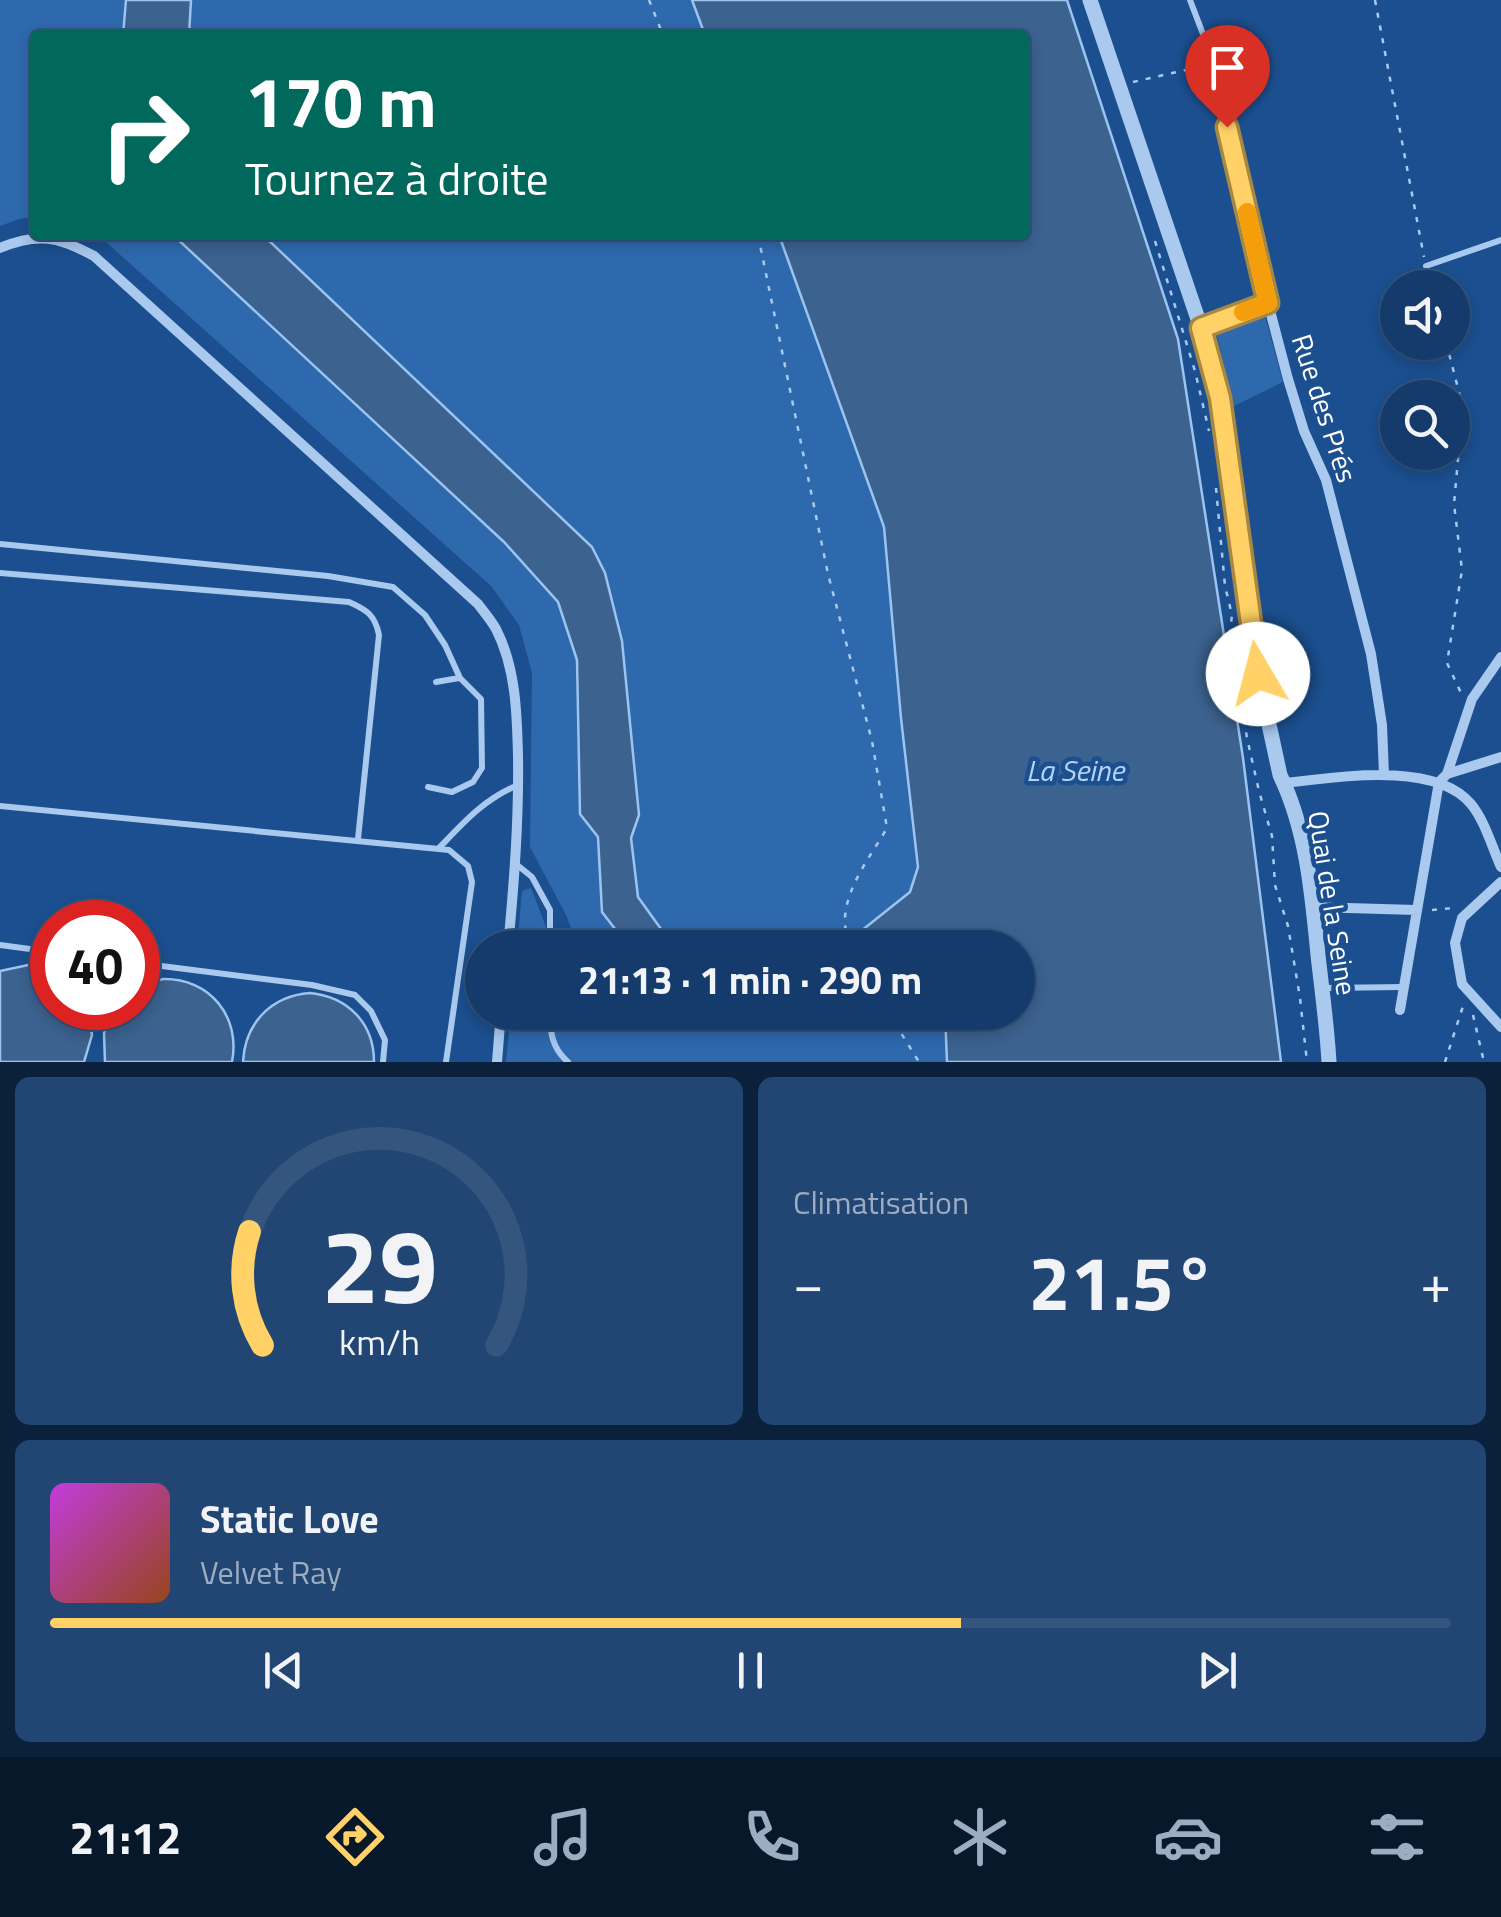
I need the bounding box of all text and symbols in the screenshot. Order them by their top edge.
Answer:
pin [1185,25,1270,128]
icon: arrive [1200,40,1255,95]
text: 170 m [245,48,437,154]
icon: right [80,70,210,200]
text: Tournez à droite [245,144,549,212]
map controls [1380,270,1470,470]
button: sound [1380,270,1470,360]
street label: Rue des Prés [1281,328,1369,488]
button: search [1380,380,1470,470]
position arrow [1206,622,1310,726]
water label: La Seine [1026,747,1126,793]
street label: Quai de la Seine [1297,808,1369,998]
speed limit sign: 40 [30,900,160,1030]
text: 21:13 · 1 min · 290 m [578,951,922,1009]
text: Climatisation [793,1178,969,1226]
text: 29 [321,1185,437,1343]
text: 21.5° [1028,1225,1216,1339]
text: − [793,1241,824,1324]
text: + [1420,1241,1451,1324]
text: km/h [339,1314,419,1369]
text: Static Love [200,1490,379,1548]
text: Velvet Ray [200,1548,342,1596]
icon: previous [256,1643,311,1698]
icon: pause [723,1643,778,1698]
icon: next [1190,1643,1245,1698]
icon: directions [320,1802,390,1872]
icon: music [528,1802,598,1872]
icon: phone [737,1802,807,1872]
icon: climate [945,1802,1015,1872]
icon: car [1153,1802,1223,1872]
icon: filters [1362,1802,1432,1872]
text: 21:12 [69,1803,182,1871]

